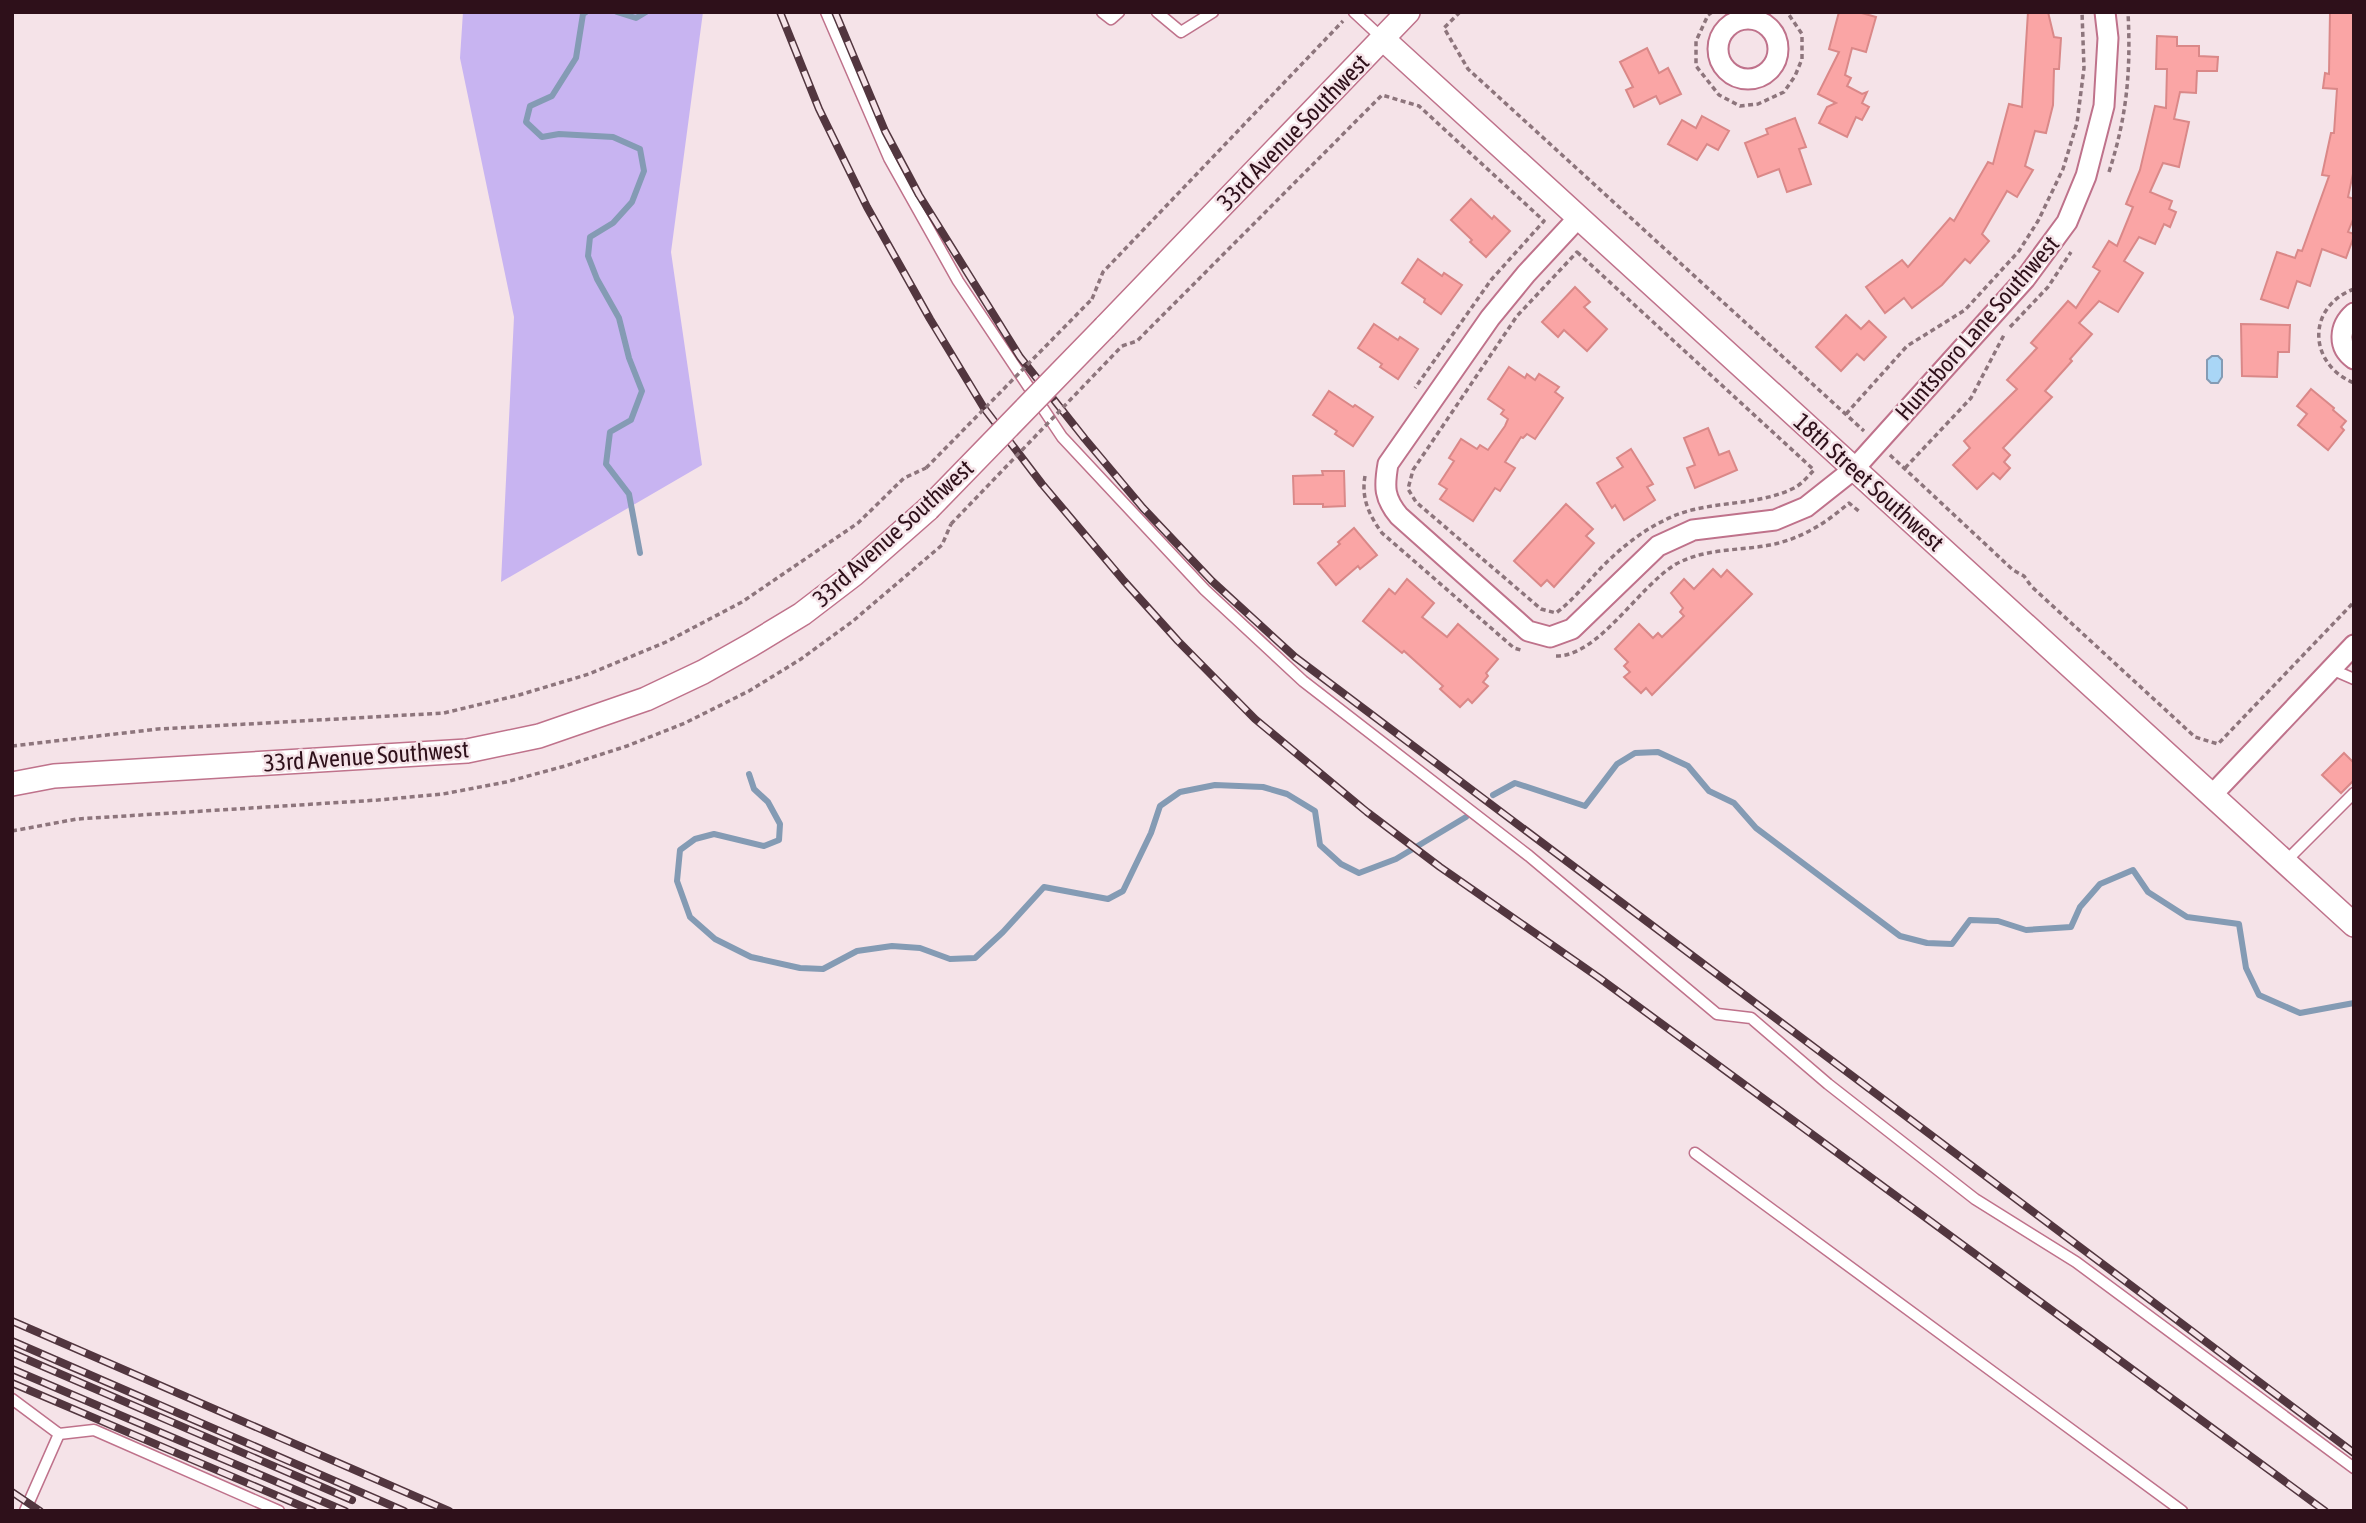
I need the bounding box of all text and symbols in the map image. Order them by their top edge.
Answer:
street label: 33rd Avenue Southwest [1212,49,1374,215]
street label: Huntsboro Lane Southwest [1890,230,2064,426]
street label: 18th Street Southwest [1789,408,1950,556]
street label: 33rd Avenue Southwest [807,454,979,612]
street label: 33rd Avenue Southwest [262,735,470,777]

